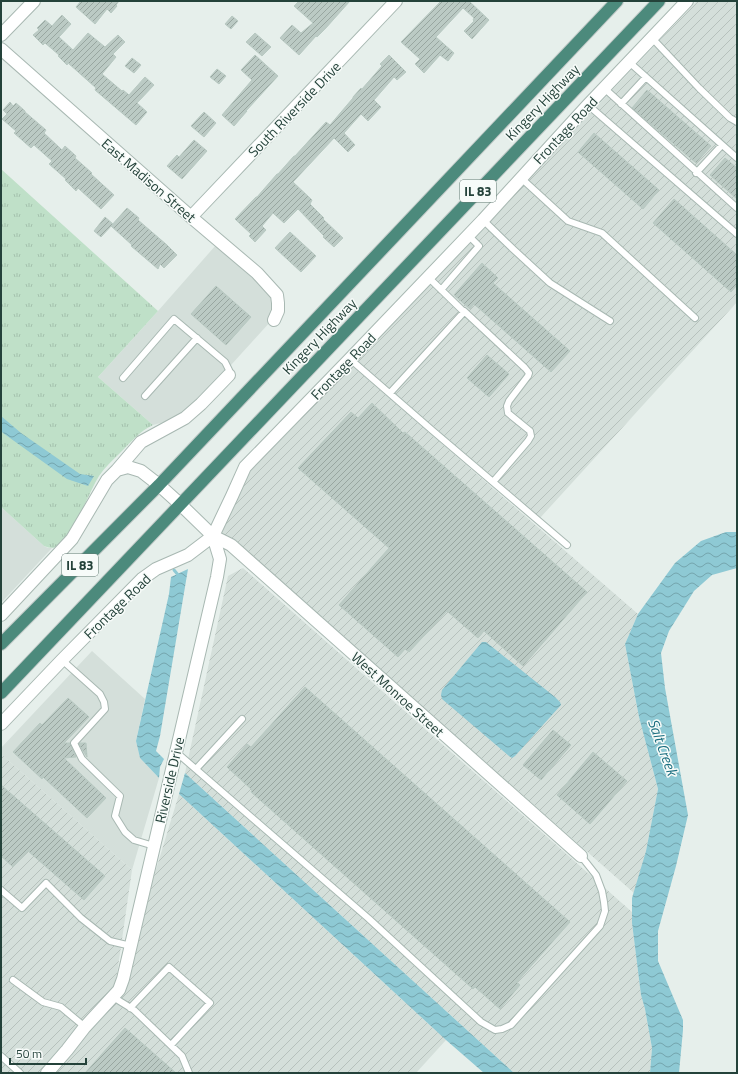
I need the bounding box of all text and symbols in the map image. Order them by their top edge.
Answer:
street label: South Riverside Drive [243,56,345,162]
street label: Kingery Highway [500,59,584,145]
street label: Frontage Road [528,91,602,169]
street label: East Madison Street [97,133,201,227]
road number: IL 83 [460,180,496,202]
street label: Kingery Highway [277,293,361,379]
street label: Frontage Road [305,328,381,404]
road number: IL 83 [62,554,98,576]
street label: Frontage Road [79,568,155,644]
street label: West Monroe Street [347,647,449,742]
water label: Salt Creek [642,715,685,781]
street label: Riverside Drive [149,735,189,825]
scale bar [10,1040,86,1066]
text: 50 m [16,1044,42,1063]

